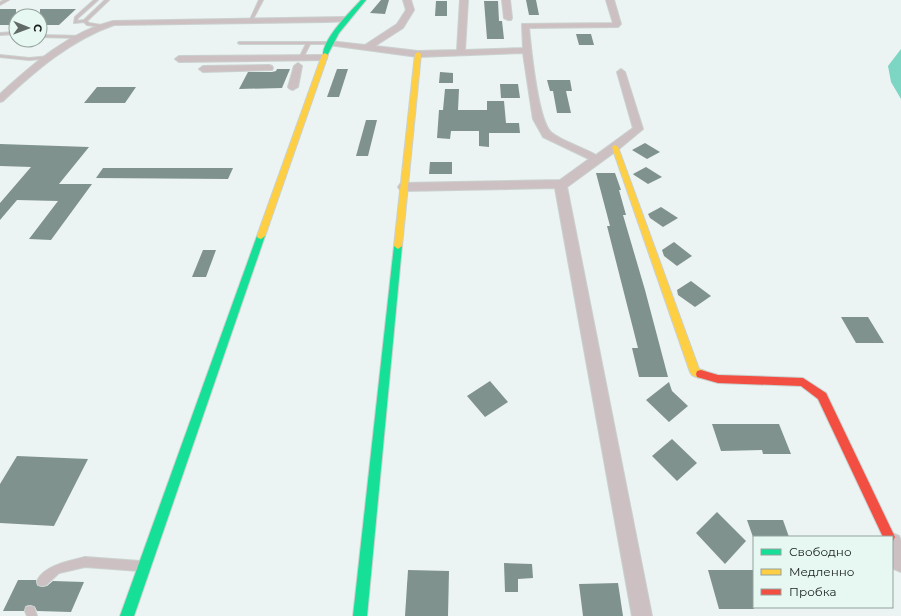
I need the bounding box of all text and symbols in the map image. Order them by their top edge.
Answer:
north arrow [8,8,48,48]
text: С [31,24,45,32]
legend [753,536,893,608]
text: Свободно [789,544,852,559]
text: Медленно [789,564,855,579]
text: Пробка [789,584,837,599]

